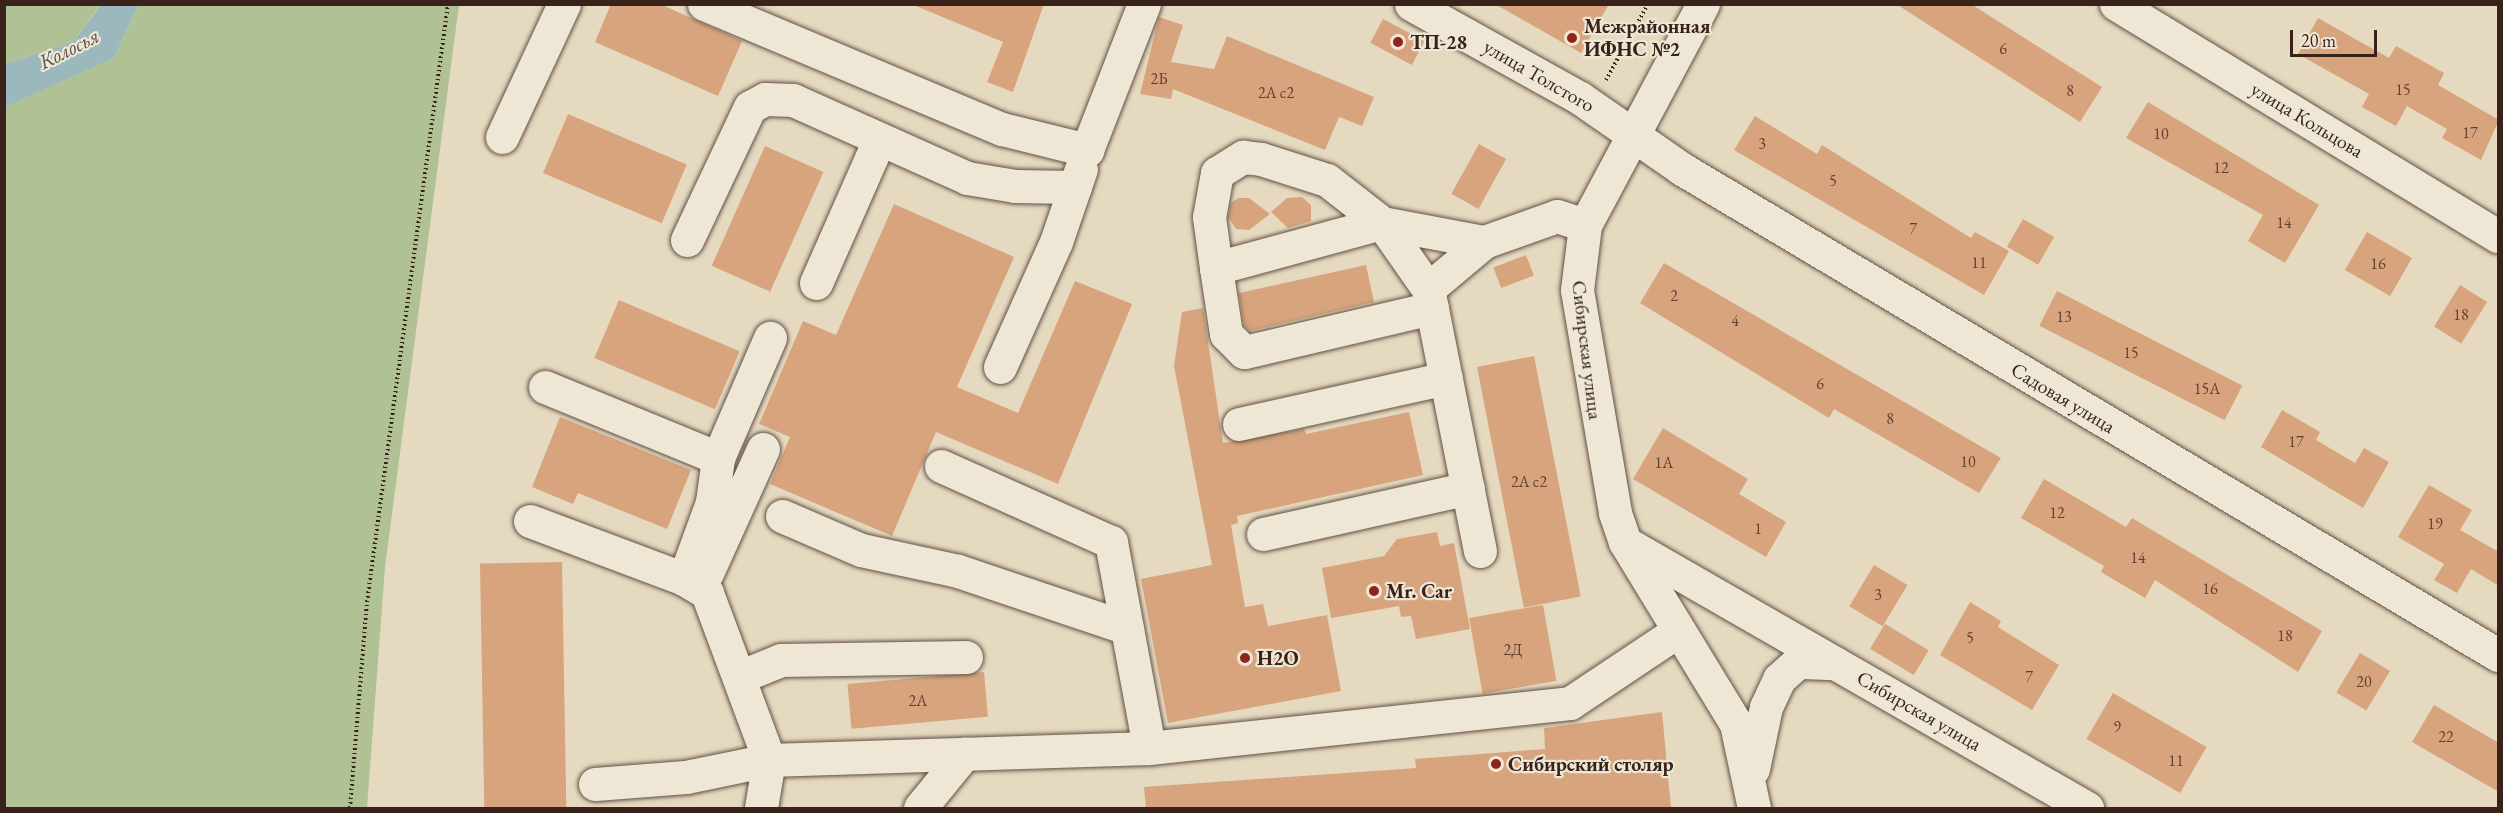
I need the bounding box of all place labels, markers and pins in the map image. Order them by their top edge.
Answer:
place label: Межрайонная ИФНС №2 [1584,14,1710,61]
place label: ТП-28 [1410,30,1467,54]
marker: Межрайонная ИФНС №2 [1565,31,1579,45]
marker: ТП-28 [1391,35,1405,49]
place label: Mr. Car [1386,579,1452,603]
marker: Mr. Car [1367,584,1381,598]
place label: Н2О [1257,646,1299,670]
marker: Н2О [1238,651,1252,665]
place label: Сибирский столяр [1508,752,1674,776]
marker: Сибирский столяр [1489,757,1503,771]

